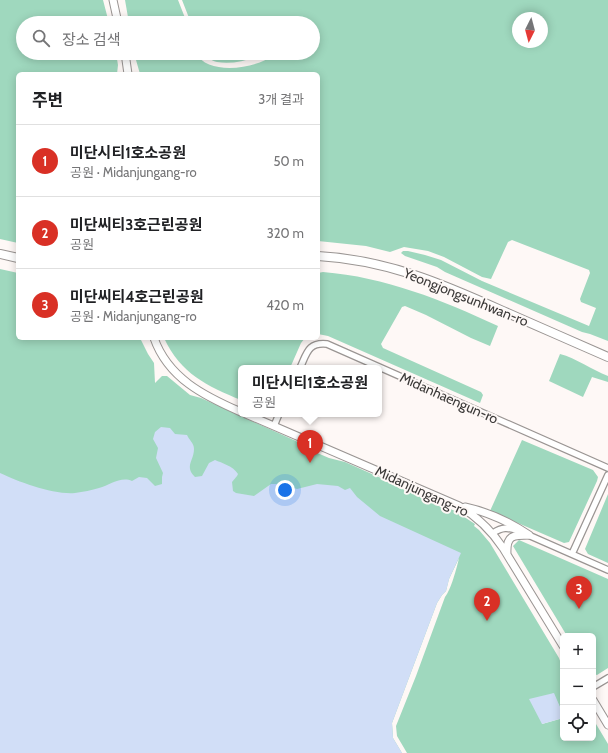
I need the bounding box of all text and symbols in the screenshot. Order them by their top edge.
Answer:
north arrow [512,12,548,48]
search box [16,16,320,60]
icon: search [30,27,52,49]
text: 장소 검색 [62,31,121,49]
text: 주변 [32,90,63,110]
text: 3개 결과 [258,91,304,107]
text: 미단시티1호소공원 [70,144,186,162]
text: 1 [43,153,47,169]
text: 50 m [274,153,304,169]
text: 공원 · Midanjungang-ro [70,164,197,180]
text: 미단씨티3호근린공원 [70,216,202,234]
text: 2 [42,225,48,241]
text: 320 m [267,225,304,241]
text: 공원 [70,236,94,252]
street label: Yeongjongsunhwan-ro [400,263,531,330]
text: 미단씨티4호근린공원 [70,288,204,306]
text: 3 [41,297,49,313]
text: 420 m [266,297,304,313]
text: 공원 · Midanjungang-ro [70,308,197,324]
popup [238,365,382,417]
street label: Midanhaengun-ro [397,368,501,428]
text: 미단시티1호소공원 [252,374,368,392]
text: 공원 [252,394,276,410]
pin: 1 [297,430,323,463]
street label: Midanjungang-ro [372,461,472,521]
your location [275,480,295,500]
pin: 3 [566,576,592,609]
pin: 2 [474,588,500,621]
map controls [560,633,596,741]
button: + [560,633,596,669]
button: − [560,669,596,705]
button: locate [560,705,596,741]

